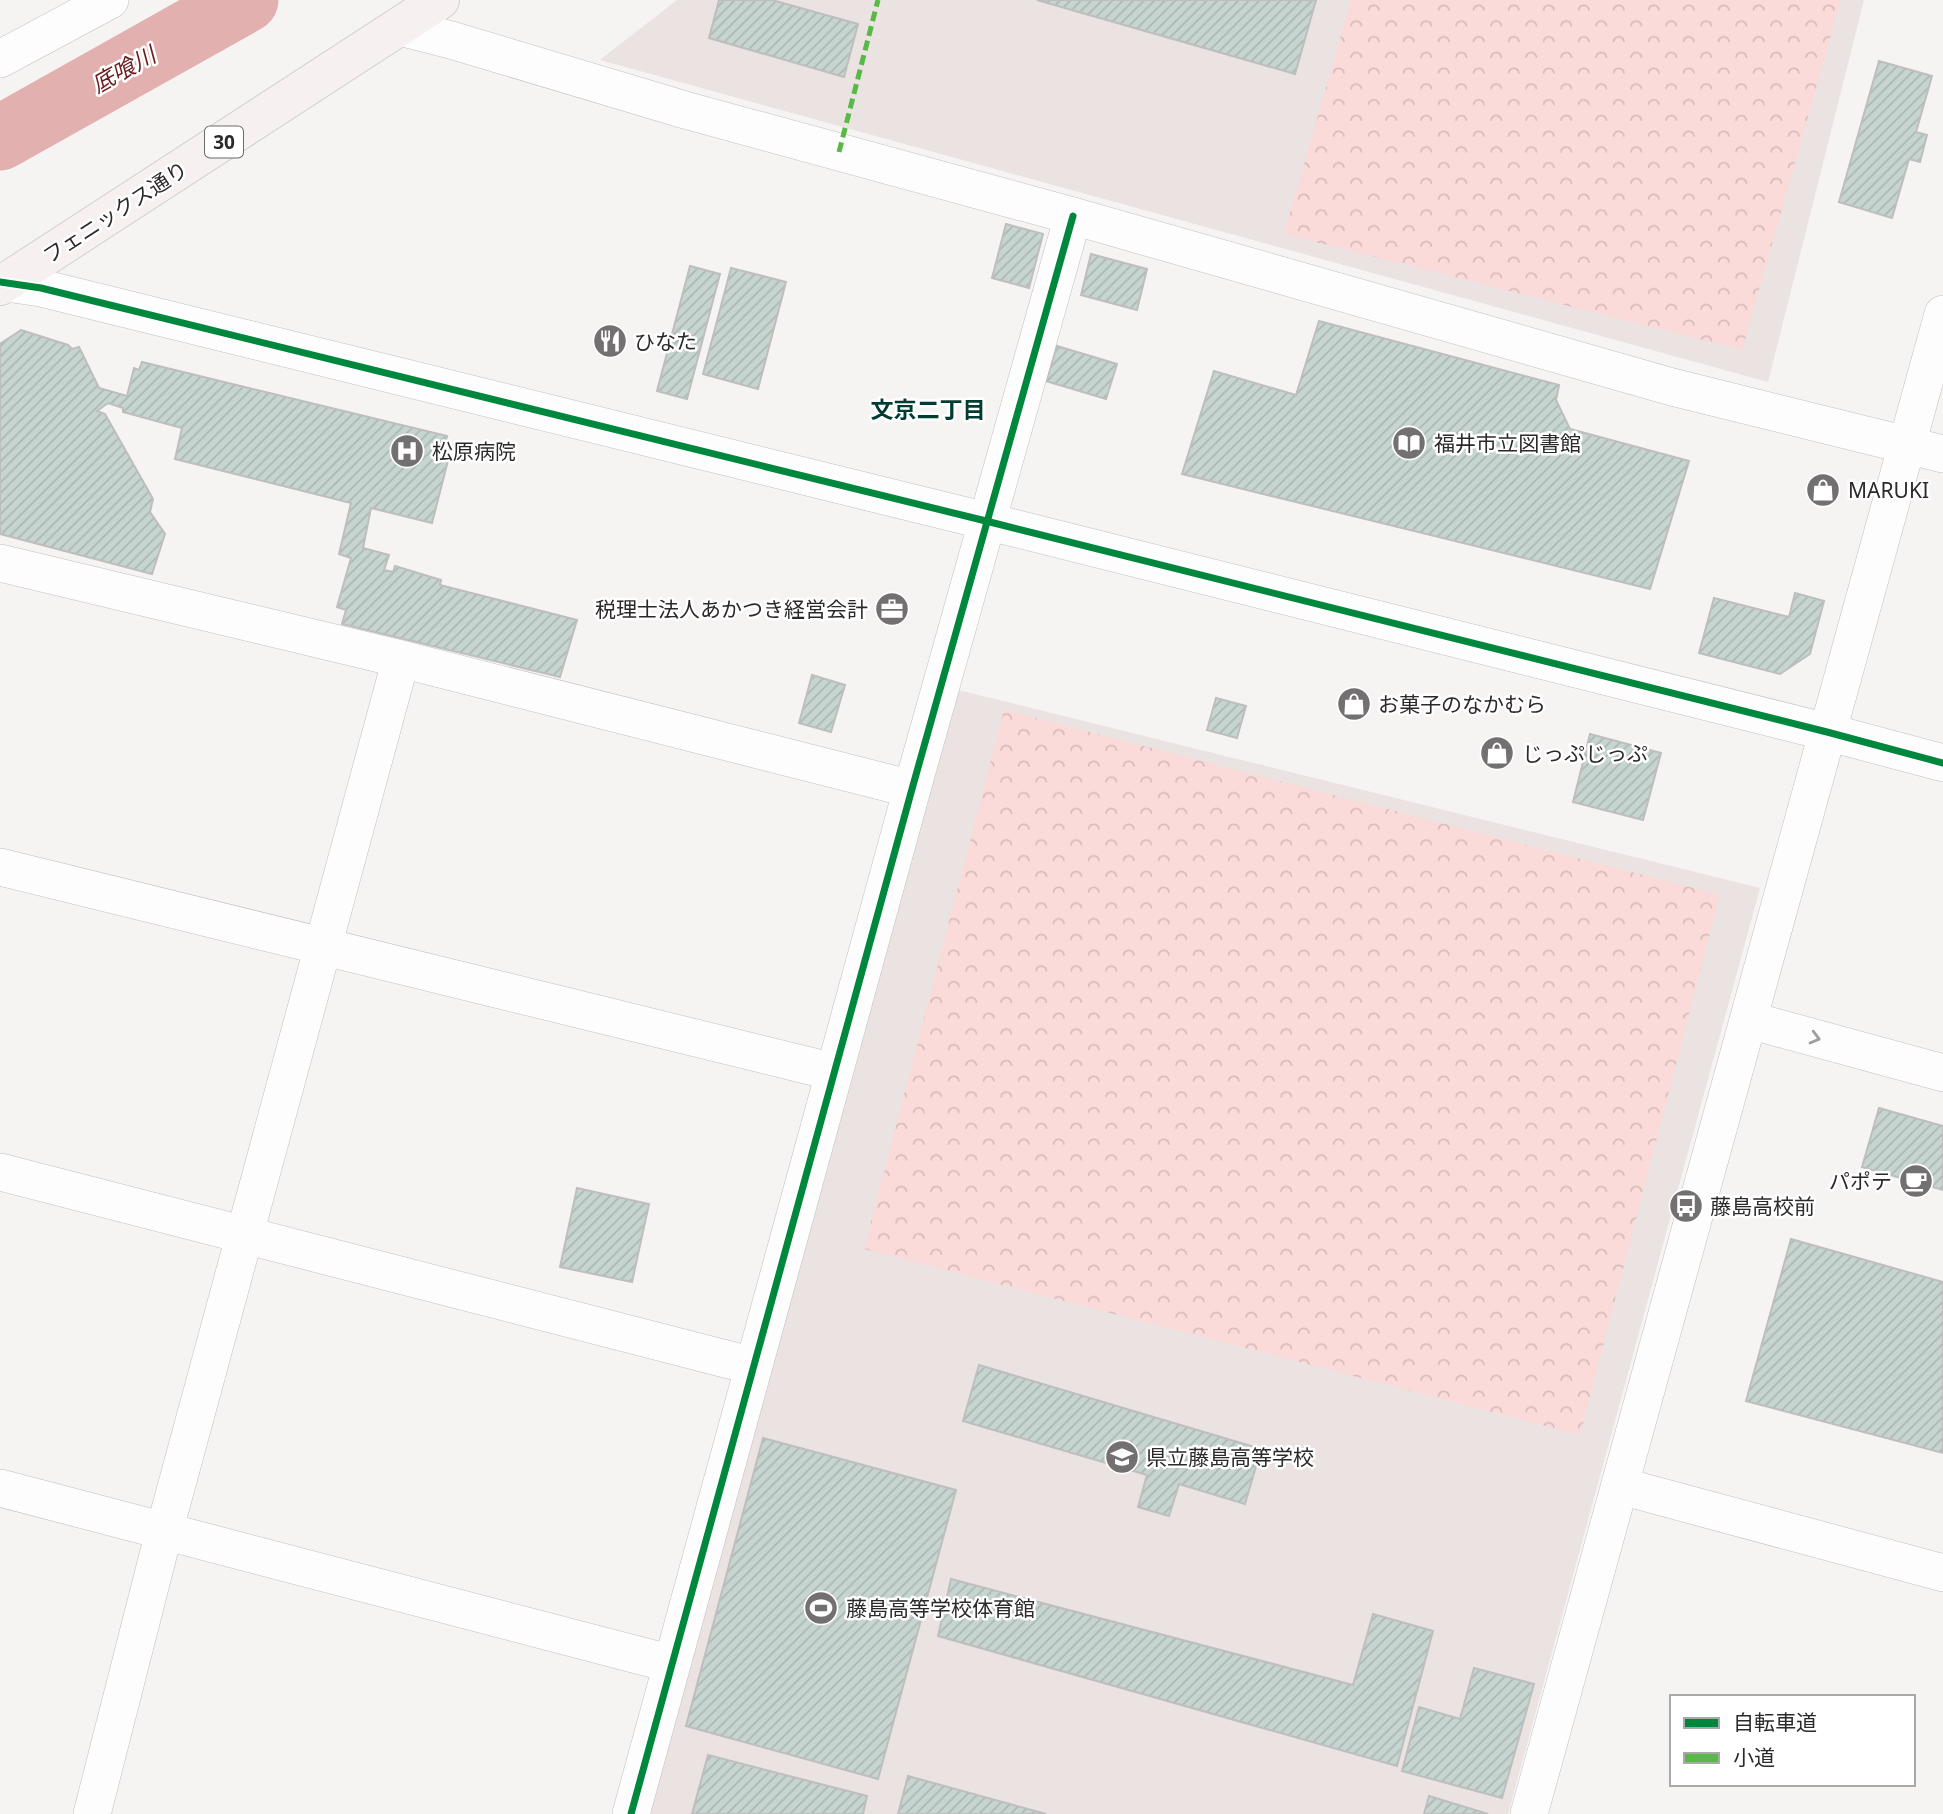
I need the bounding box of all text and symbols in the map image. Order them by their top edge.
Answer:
water label: 底喰川 [85,37,164,100]
road number: 30 [205,126,243,158]
street label: フェニックス通り [37,155,193,269]
restaurant icon: ひなた [591,322,629,360]
place label: ひなた [634,327,697,355]
district label: 文京二丁目 [871,393,986,425]
library icon: 福井市立図書館 [1390,424,1428,462]
place label: 福井市立図書館 [1434,429,1581,457]
hospital icon: 松原病院 [388,432,426,470]
place label: 松原病院 [432,437,516,465]
shop icon: MARUKI [1804,471,1842,509]
place label: MARUKI [1848,476,1929,504]
office icon: 税理士法人あかつき経営会計 [873,590,911,628]
place label: 税理士法人あかつき経営会計 [595,595,868,623]
shop icon: お菓子のなかむら [1335,685,1373,723]
place label: お菓子のなかむら [1378,690,1546,718]
shop icon: じっぷじっぷ [1478,734,1516,772]
place label: じっぷじっぷ [1522,739,1648,767]
one-way arrow [1809,1030,1821,1044]
cafe icon: パポテ [1897,1162,1935,1200]
place label: パポテ [1829,1167,1892,1195]
bus stop icon: 藤島高校前 [1667,1187,1705,1225]
place label: 藤島高校前 [1710,1192,1815,1220]
school or university icon: 県立藤島高等学校 [1103,1438,1141,1476]
place label: 県立藤島高等学校 [1146,1443,1314,1471]
sports icon: 藤島高等学校体育館 [802,1589,840,1627]
place label: 藤島高等学校体育館 [846,1594,1035,1622]
legend [1670,1695,1915,1786]
text: 自転車道 [1733,1708,1817,1736]
text: 小道 [1733,1743,1775,1771]

